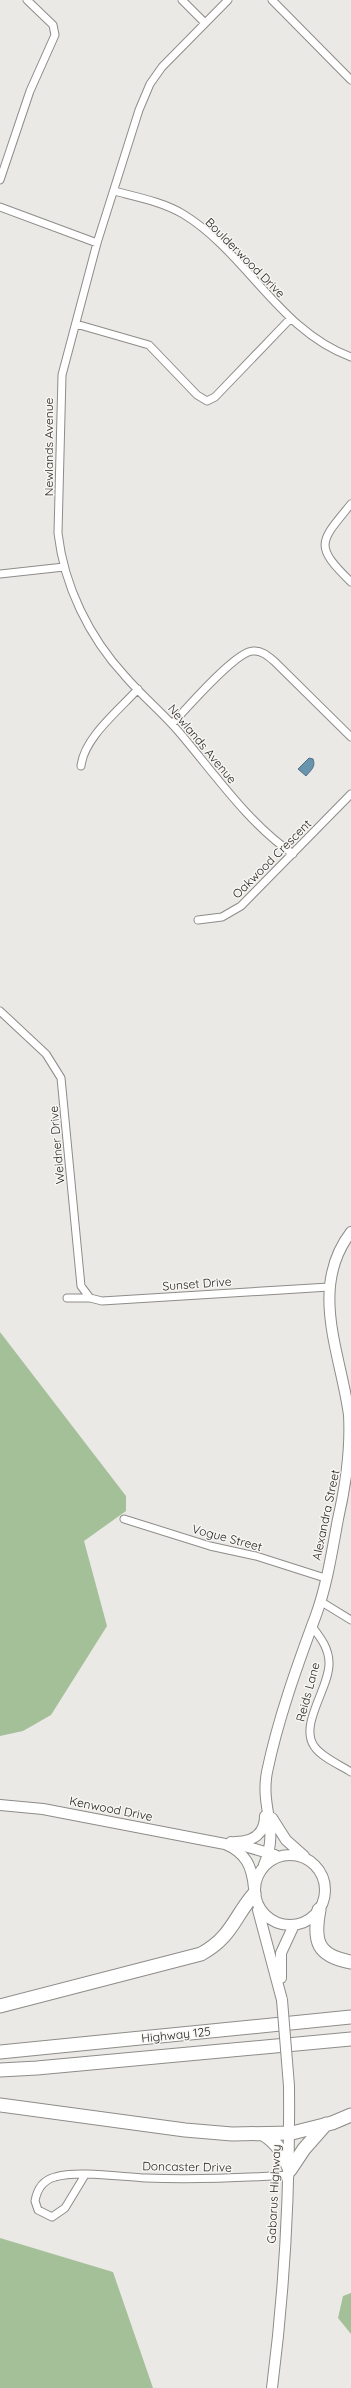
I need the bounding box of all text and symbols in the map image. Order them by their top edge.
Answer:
street label: Boulderwood Drive [202,215,289,301]
street label: Newlands Avenue [41,397,56,496]
street label: Newlands Avenue [165,701,240,786]
street label: Oakwood Crescent [229,816,314,901]
street label: Weidner Drive [46,1105,67,1185]
street label: Sunset Drive [162,1274,232,1293]
street label: Alexandra Street [309,1468,342,1562]
street label: Vogue Street [190,1521,264,1554]
street label: Reids Lane [292,1660,323,1723]
street label: Kenwood Drive [68,1793,154,1824]
street label: Highway 125 [141,2023,211,2046]
street label: Gabarus Highway [263,2144,284,2244]
street label: Doncaster Drive [142,2158,232,2175]

